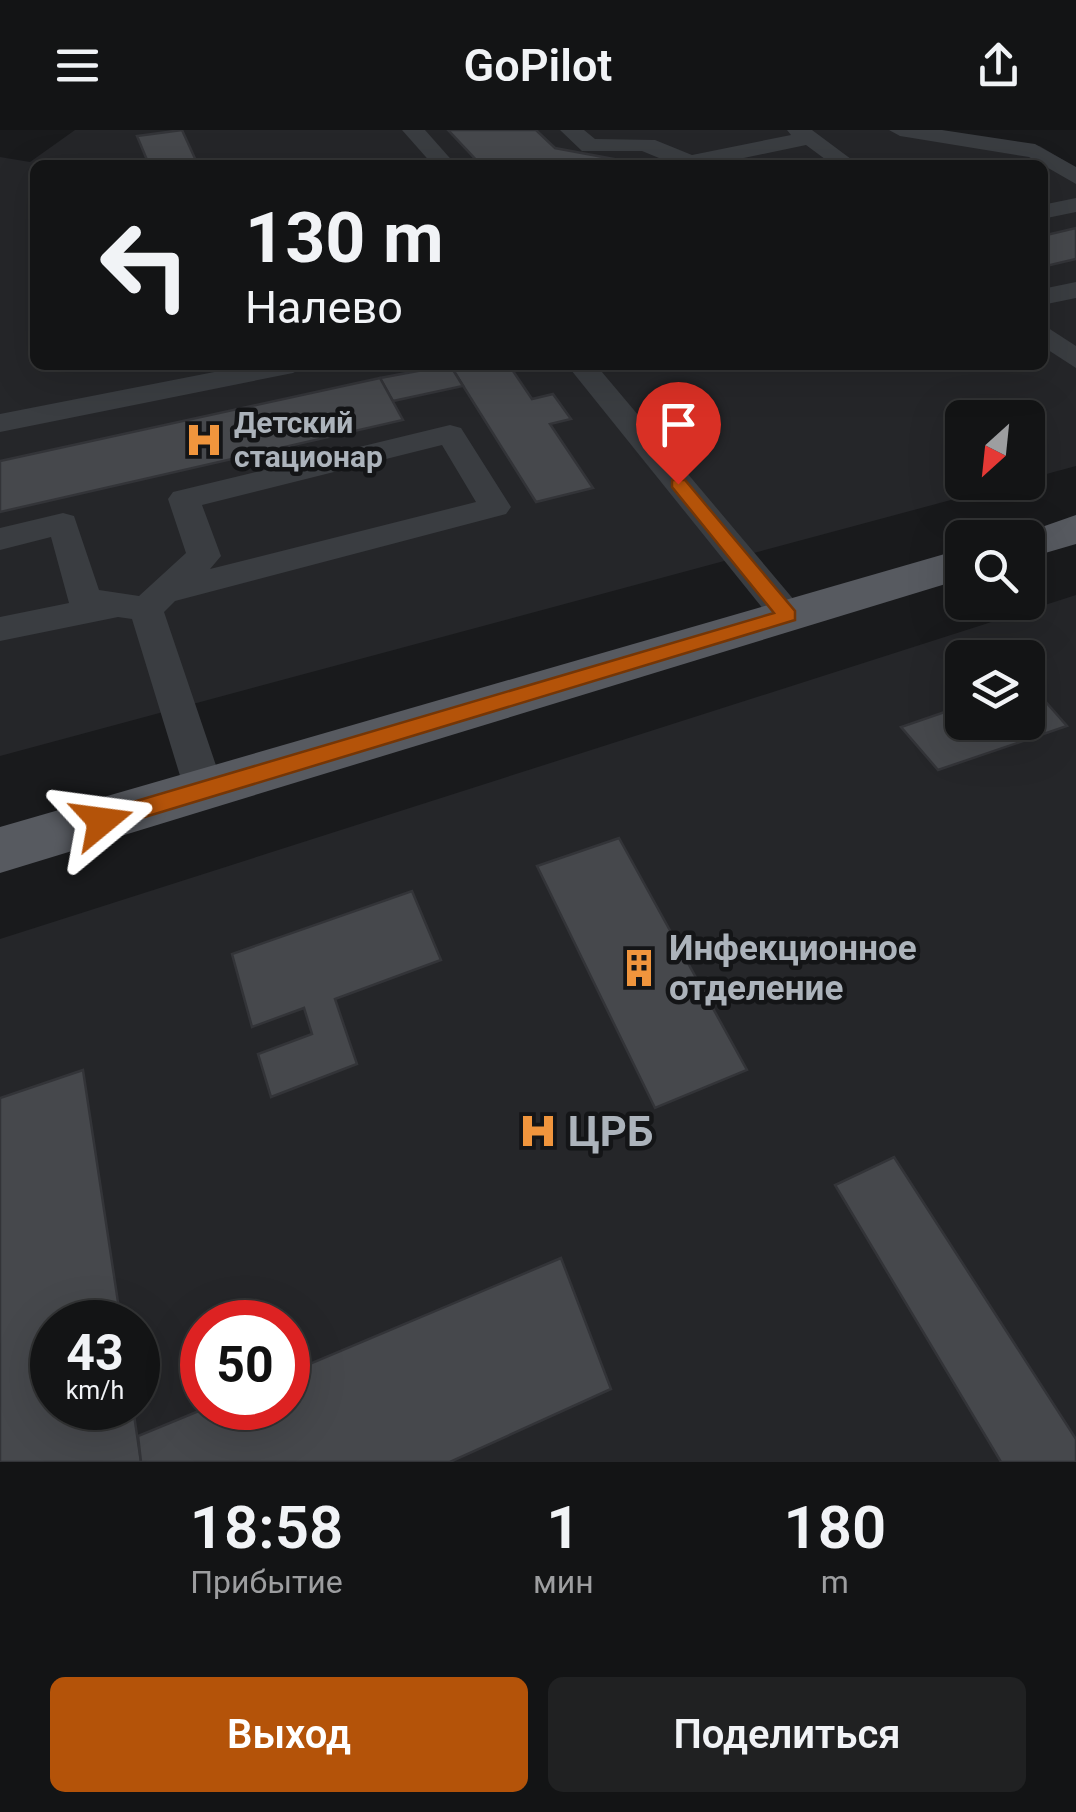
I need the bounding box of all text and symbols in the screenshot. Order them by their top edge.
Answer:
icon: menu [50,38,105,93]
icon: share [971,38,1026,93]
text: GoPilot [464,39,612,92]
text: 130 m [245,197,444,279]
icon: left [80,200,210,330]
text: Налево [245,281,403,334]
pin [636,382,721,485]
icon: arrive [651,397,706,452]
north arrow [945,400,1045,500]
map controls [945,400,1045,740]
place label: Детский стационар [234,405,383,474]
hospital icon: Детский стационар [183,419,225,461]
button: search [945,520,1045,620]
button: layers [945,640,1045,740]
position arrow [50,769,154,873]
place label: Инфекционное отделение [669,928,917,1009]
building icon: Инфекционное отделение [618,947,660,989]
place label: ЦРБ [568,1107,653,1156]
hospital icon: ЦРБ [517,1110,559,1152]
speed limit sign: 50 [180,1300,310,1430]
text: 43 [66,1324,124,1382]
text: km/h [66,1376,124,1405]
text: 18:58 [190,1492,343,1563]
text: 1 [546,1492,580,1563]
text: 180 [783,1492,886,1563]
text: Прибытие [190,1563,343,1601]
text: мин [533,1563,594,1601]
text: m [821,1563,849,1601]
button: Выход [50,1677,528,1792]
button: Поделиться [548,1677,1026,1792]

